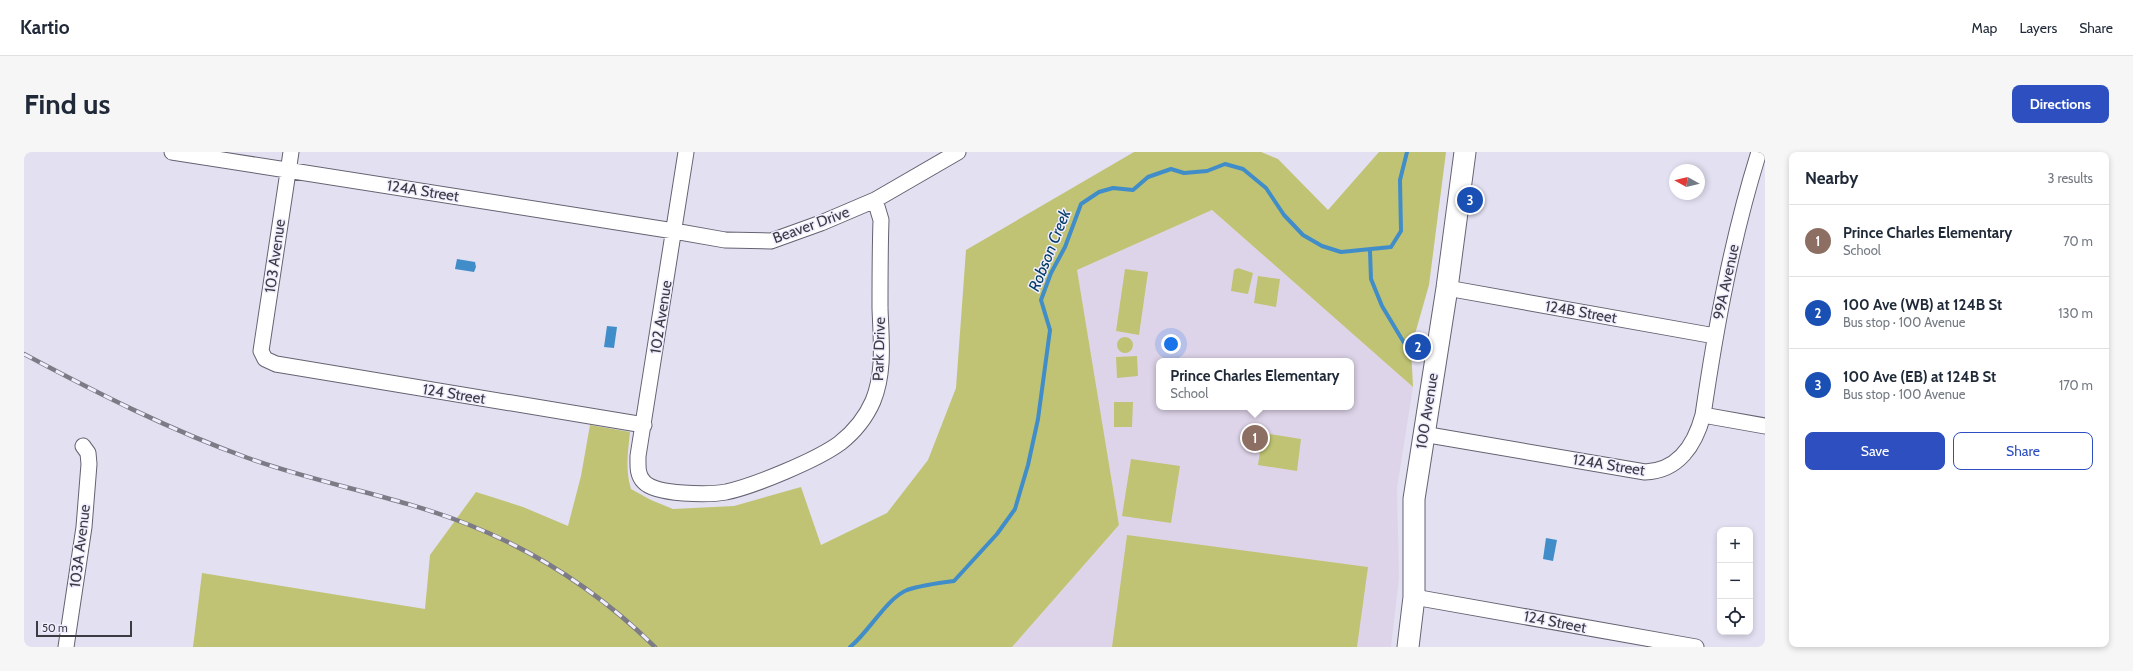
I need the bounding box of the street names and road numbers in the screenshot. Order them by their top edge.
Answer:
street label: 124A Street [386,176,460,206]
street label: Beaver Drive [770,203,852,247]
street label: 103 Avenue [261,218,289,294]
street label: 99A Avenue [1709,242,1743,321]
street label: 102 Avenue [646,279,676,355]
street label: 124B Street [1544,297,1618,327]
street label: Park Drive [869,316,889,381]
street label: 100 Avenue [1412,371,1442,450]
street label: 124 Street [421,380,487,408]
street label: 124A Street [1572,450,1646,480]
street label: 103A Avenue [66,503,94,589]
street label: 124 Street [1522,607,1588,637]

